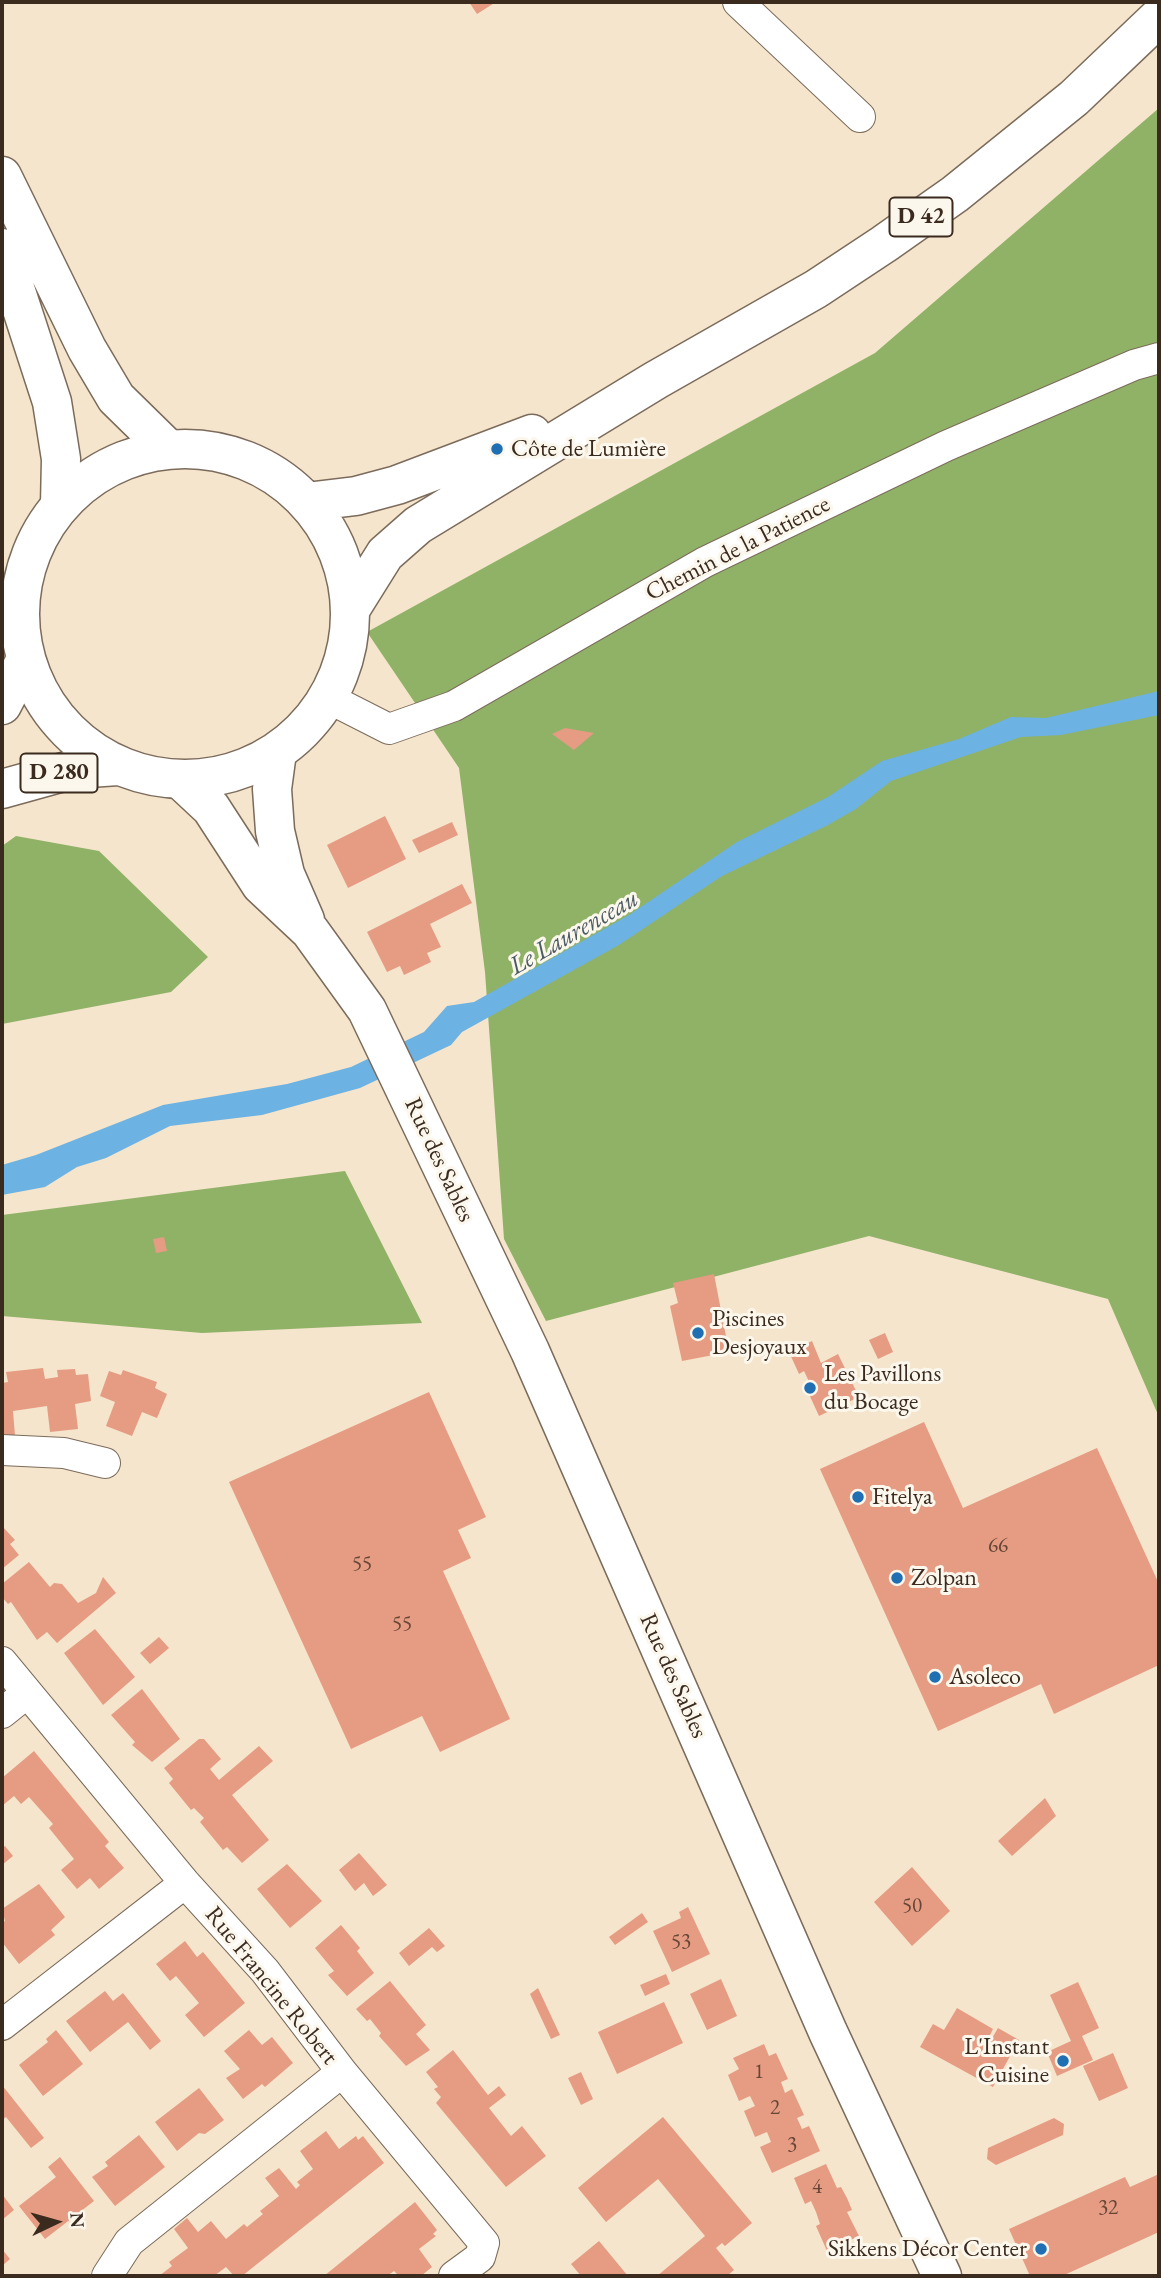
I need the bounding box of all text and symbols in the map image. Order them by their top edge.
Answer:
road number: D 42 [890,198,953,236]
place label: Côte de Lumière [511,435,666,463]
marker: Côte de Lumière [489,441,505,457]
street label: Chemin de la Patience [641,490,835,608]
road number: D 280 [20,754,98,792]
water label: Le Laurenceau [504,883,644,983]
street label: Rue des Sables [398,1093,480,1227]
place label: Piscines Desjoyaux [712,1305,807,1361]
marker: Piscines Desjoyaux [690,1325,706,1341]
place label: Les Pavillons du Bocage [824,1360,941,1416]
marker: Les Pavillons du Bocage [802,1380,818,1396]
place label: Fitelya [872,1483,933,1511]
marker: Fitelya [850,1489,866,1505]
house number: 66 [988,1533,1008,1559]
house number: 55 [352,1551,372,1577]
place label: Zolpan [911,1564,977,1592]
marker: Zolpan [889,1570,905,1586]
street label: Rue des Sables [633,1609,713,1743]
house number: 55 [392,1611,412,1637]
place label: Asoleco [949,1663,1021,1691]
marker: Asoleco [927,1669,943,1685]
house number: 50 [902,1893,922,1919]
street label: Rue Francine Robert [198,1901,344,2071]
house number: 53 [671,1929,691,1955]
place label: L'Instant Cuisine [964,2033,1049,2089]
marker: L'Instant Cuisine [1055,2053,1071,2069]
house number: 1 [754,2059,764,2085]
house number: 2 [770,2095,780,2121]
house number: 3 [787,2132,797,2158]
house number: 4 [812,2174,822,2200]
north arrow [21,2187,91,2257]
house number: 32 [1098,2195,1118,2221]
text: N [64,2211,91,2229]
place label: Sikkens Décor Center [828,2235,1027,2263]
marker: Sikkens Décor Center [1033,2241,1049,2257]

